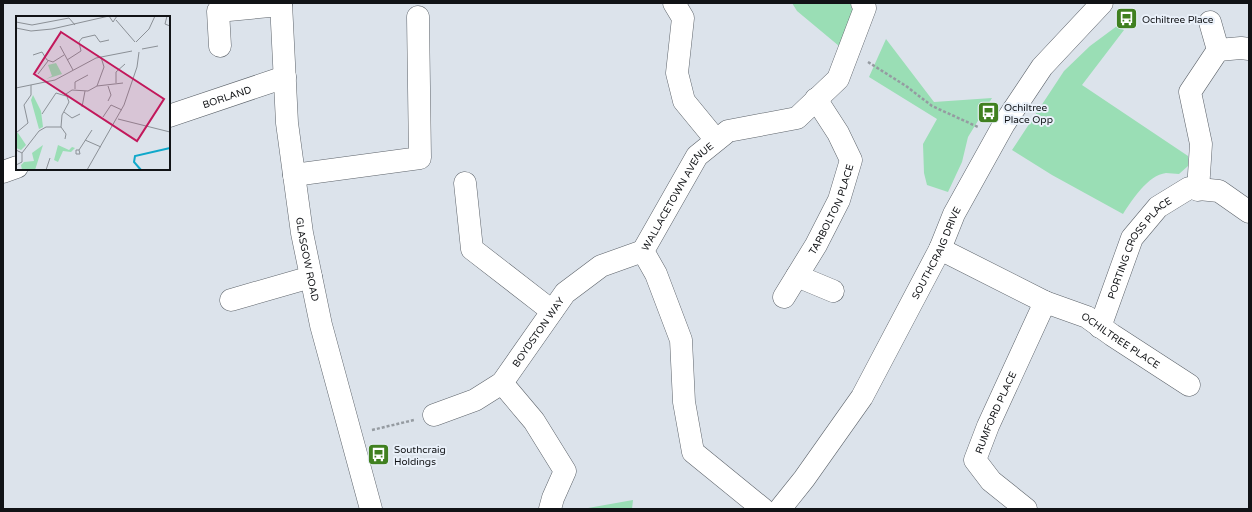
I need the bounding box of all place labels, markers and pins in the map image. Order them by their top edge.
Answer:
bus stop icon: Ochiltree Place [1114,6,1140,32]
place label: Ochiltree Place [1142,14,1214,26]
bus stop icon: Ochiltree Place Opp [976,100,1002,126]
place label: Ochiltree Place Opp [1004,102,1053,126]
bus stop icon: Southcraig Holdings [365,442,391,468]
place label: Southcraig Holdings [394,444,446,468]

